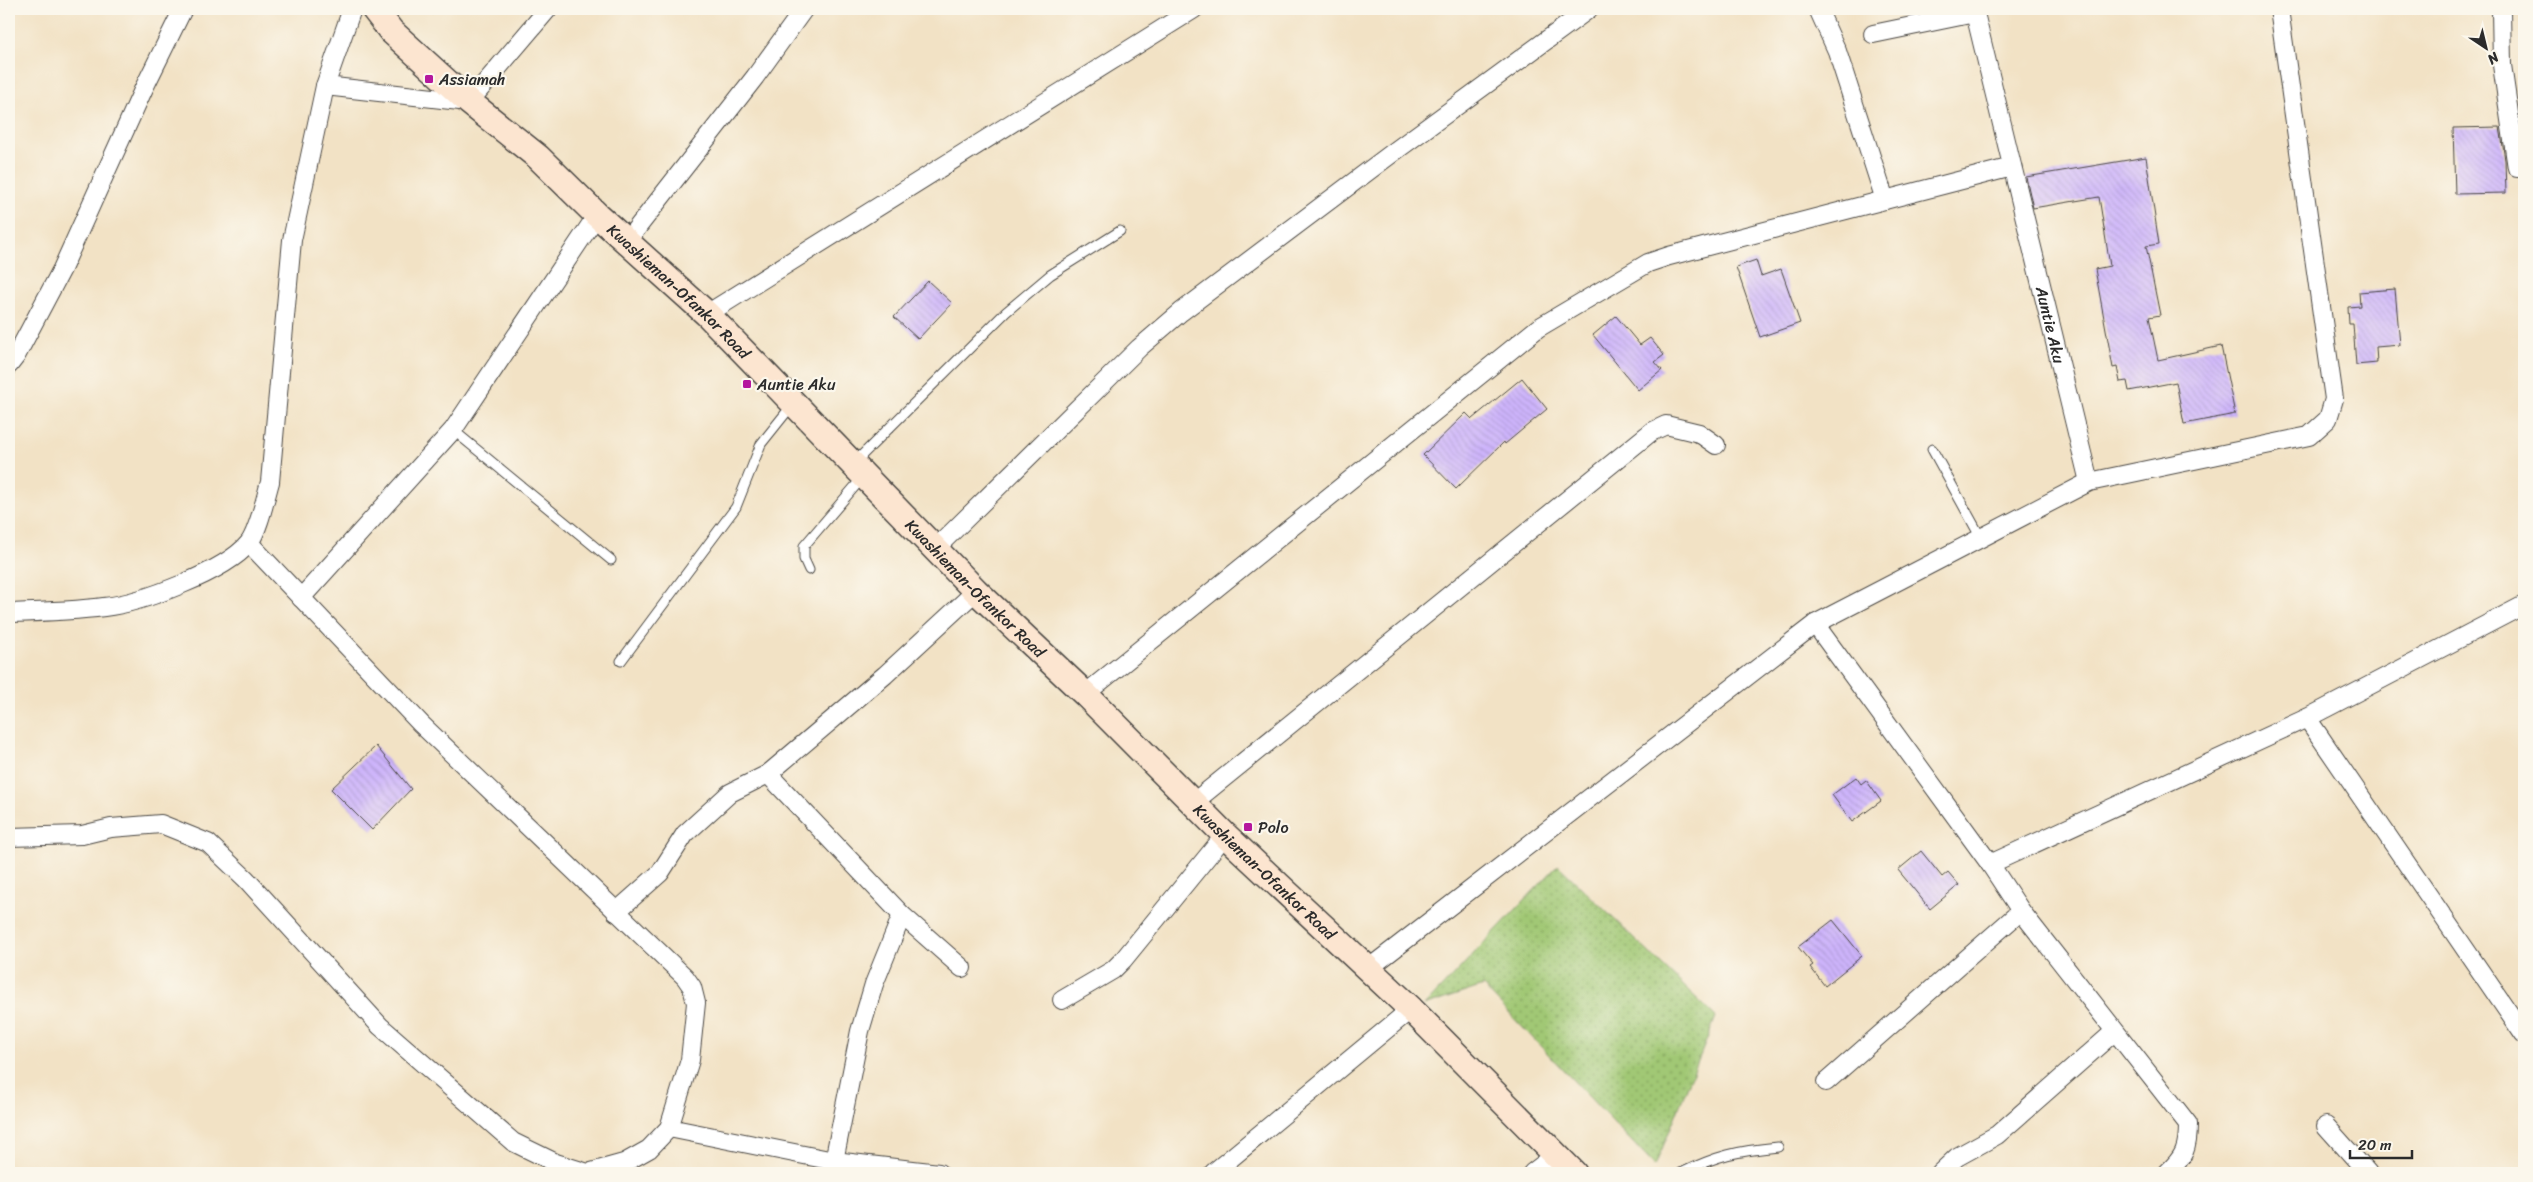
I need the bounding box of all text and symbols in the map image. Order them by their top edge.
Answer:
north arrow [2460,22,2510,72]
text: N [2482,45,2505,71]
place label: Assiamah [438,65,505,94]
marker: Assiamah [423,73,435,85]
street label: Kwashieman-Ofankor Road [600,216,759,367]
street label: Auntie Aku [2027,282,2074,367]
place label: Auntie Aku [756,370,836,399]
marker: Auntie Aku [741,378,753,390]
street label: Kwashieman-Ofankor Road [898,512,1054,666]
street label: Kwashieman-Ofankor Road [1186,796,1344,948]
place label: Polo [1258,813,1289,842]
marker: Polo [1242,821,1254,833]
scale bar [2350,1127,2413,1159]
text: 20 m [2358,1132,2392,1158]

